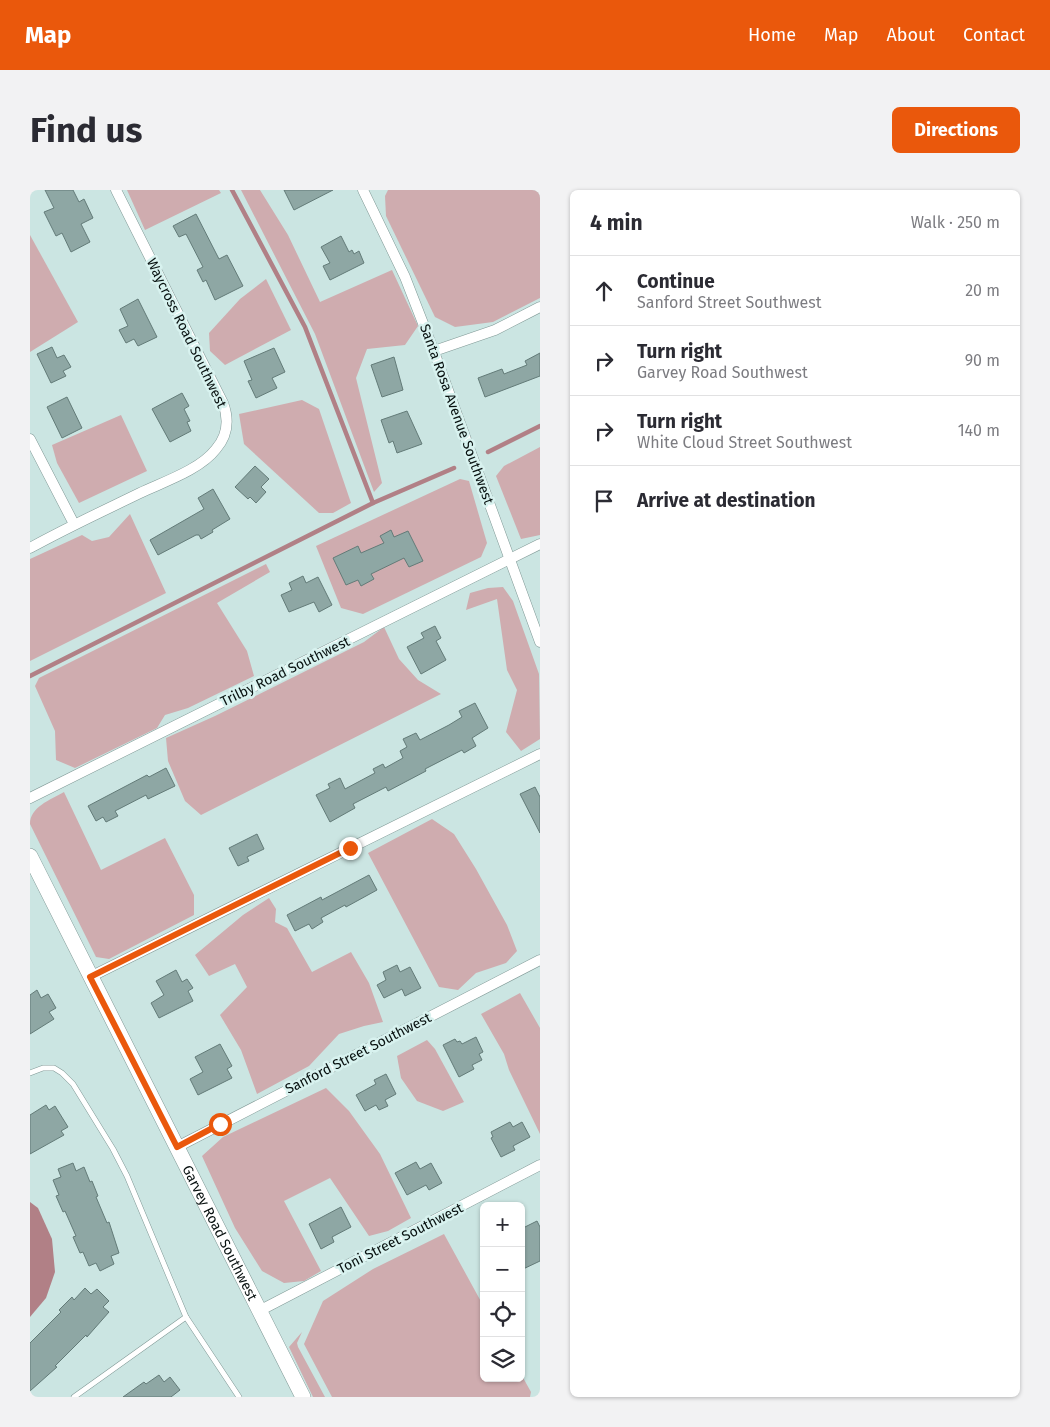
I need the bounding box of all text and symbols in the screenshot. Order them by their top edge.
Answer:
text: Map [25,21,71,49]
text: Home [748,24,796,46]
text: Map [824,24,858,46]
text: About [886,24,935,46]
text: Contact [963,24,1025,46]
button: Directions [892,107,1020,153]
text: Find us [30,109,142,151]
text: 4 min [590,210,643,236]
text: Walk · 250 m [911,213,1000,232]
street label: Waycross Road Southwest [143,256,231,412]
text: Continue [637,270,715,293]
icon: ahead [590,277,618,305]
text: 20 m [965,281,1000,300]
text: Sanford Street Southwest [637,293,821,312]
street label: Santa Rosa Avenue Southwest [416,322,497,507]
text: Turn right [637,340,722,363]
icon: right [590,347,618,375]
text: 90 m [965,351,1000,370]
text: Garvey Road Southwest [637,363,808,382]
text: Turn right [637,410,722,433]
icon: right [590,417,618,445]
text: 140 m [958,421,1000,440]
text: White Cloud Street Southwest [637,433,852,452]
icon: arrive [590,487,618,515]
text: Arrive at destination [637,489,816,512]
street label: Trilby Road Southwest [218,632,353,710]
route end [339,837,362,860]
street label: Sanford Street Southwest [282,1009,435,1098]
route start [209,1113,232,1136]
street label: Garvey Road Southwest [178,1162,261,1304]
street label: Toni Street Southwest [335,1199,467,1277]
map controls [480,1202,525,1382]
button: + [480,1202,525,1247]
button: − [480,1247,525,1292]
button: locate [480,1292,525,1337]
button: layers [480,1337,525,1382]

